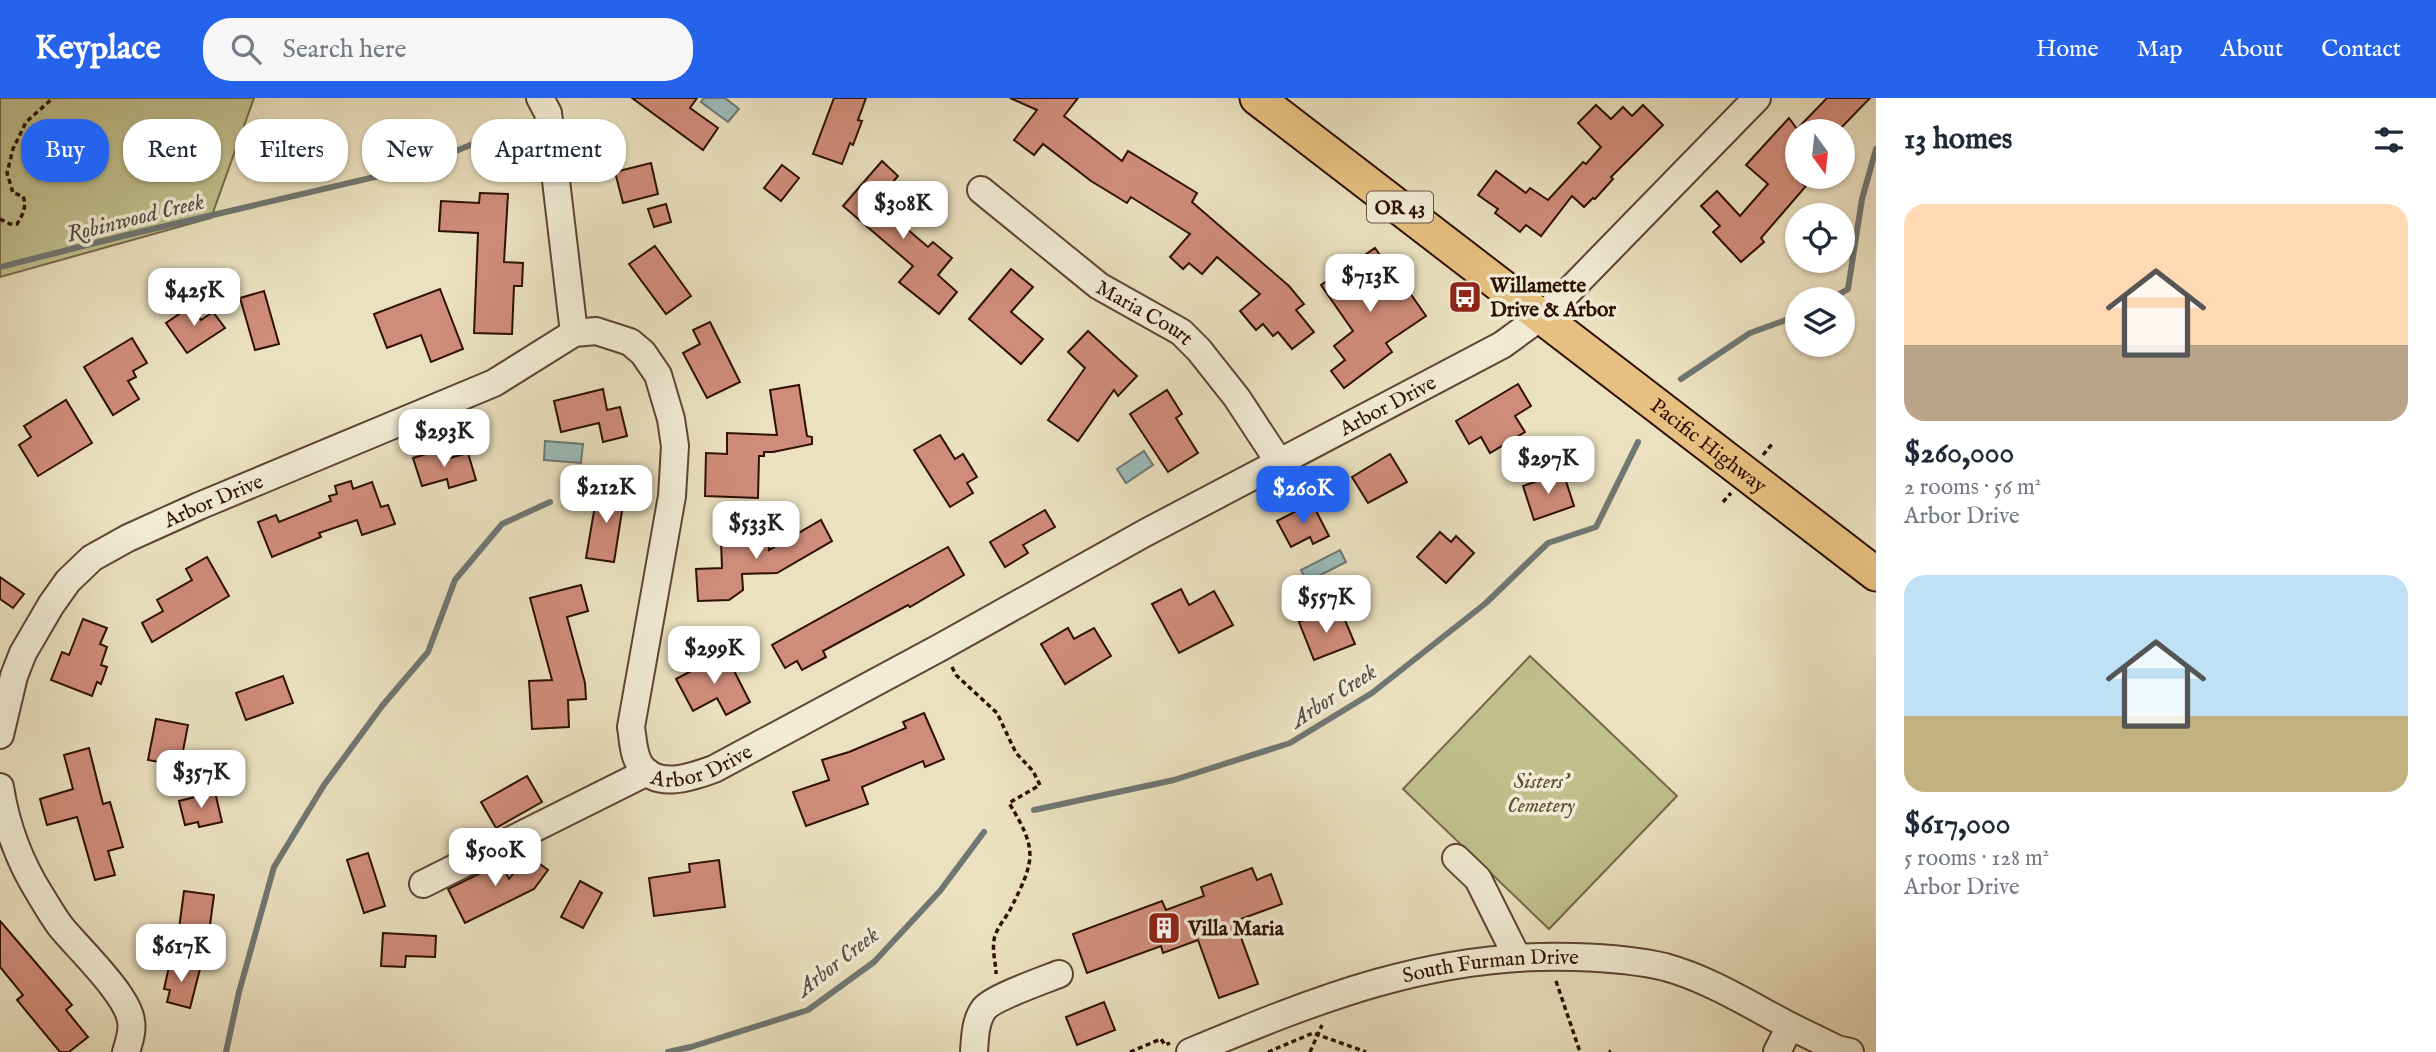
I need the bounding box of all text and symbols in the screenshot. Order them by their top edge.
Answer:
search box [203,18,693,81]
text: Keyplace [35,28,161,70]
icon: search [227,30,265,68]
text: Search here [283,33,407,66]
text: Home [2036,34,2099,65]
text: Map [2137,34,2183,65]
text: About [2221,34,2283,65]
text: Contact [2321,34,2401,65]
chip: Buy [21,119,109,182]
chip: Rent [123,119,221,182]
chip: Filters [235,119,348,182]
chip: New [362,119,457,182]
chip: Apartment [471,119,626,182]
north arrow [1785,119,1855,189]
map controls [1785,119,1855,357]
text: 13 homes [1904,121,2012,159]
icon: filters [2370,121,2408,159]
pin: $308K [854,181,952,241]
water label: Robinwood Creek [64,187,207,250]
text: $308K [874,189,932,218]
road number: OR 43 [1367,192,1433,222]
button: locate [1785,203,1855,273]
icon: home [2093,250,2219,376]
pin: $713K [1321,254,1419,314]
text: $713K [1341,262,1399,291]
pin: $425K [145,268,243,328]
place label: Willamette Drive & Arbor [1489,273,1616,324]
street label: Maria Court [1091,275,1199,352]
text: $425K [164,276,224,305]
bus stop icon: Willamette Drive & Arbor [1446,278,1484,316]
button: layers [1785,287,1855,357]
street label: Arbor Drive [1334,370,1442,444]
street label: Pacific Highway [1644,393,1772,501]
pin: $293K [395,410,493,469]
text: $293K [415,417,473,446]
text: $260,000 [1904,435,2014,473]
pin: $297K [1499,436,1597,496]
text: $297K [1518,444,1578,473]
pin: $212K [557,466,655,525]
pin: $260K [1254,466,1352,526]
street label: Arbor Drive [159,469,268,535]
text: $212K [576,473,636,502]
text: 2 rooms · 56 m² [1904,473,2041,502]
text: $260K [1272,474,1334,503]
pin: $533K [707,502,805,561]
text: Arbor Drive [1904,502,2020,531]
text: $533K [729,509,783,538]
pin: $557K [1277,575,1375,635]
text: $557K [1298,583,1354,612]
icon: home [2093,621,2219,747]
pin: $299K [665,626,763,686]
text: $299K [684,634,744,663]
water label: Arbor Creek [1284,658,1382,736]
street label: Arbor Drive [647,739,758,795]
pin: $357K [152,750,250,810]
text: $357K [172,758,230,787]
park label: Sisters' Cemetery [1507,769,1575,820]
text: $617,000 [1904,806,2011,844]
pin: $500K [446,828,544,888]
text: $500K [465,836,525,865]
text: 5 rooms · 128 m² [1904,844,2049,873]
text: Arbor Drive [1904,873,2020,902]
building icon: Villa Maria [1145,909,1183,947]
place label: Villa Maria [1187,916,1285,943]
water label: Arbor Creek [789,921,885,1005]
pin: $617K [132,924,230,984]
text: $617K [152,932,210,961]
street label: South Furman Drive [1400,945,1580,991]

